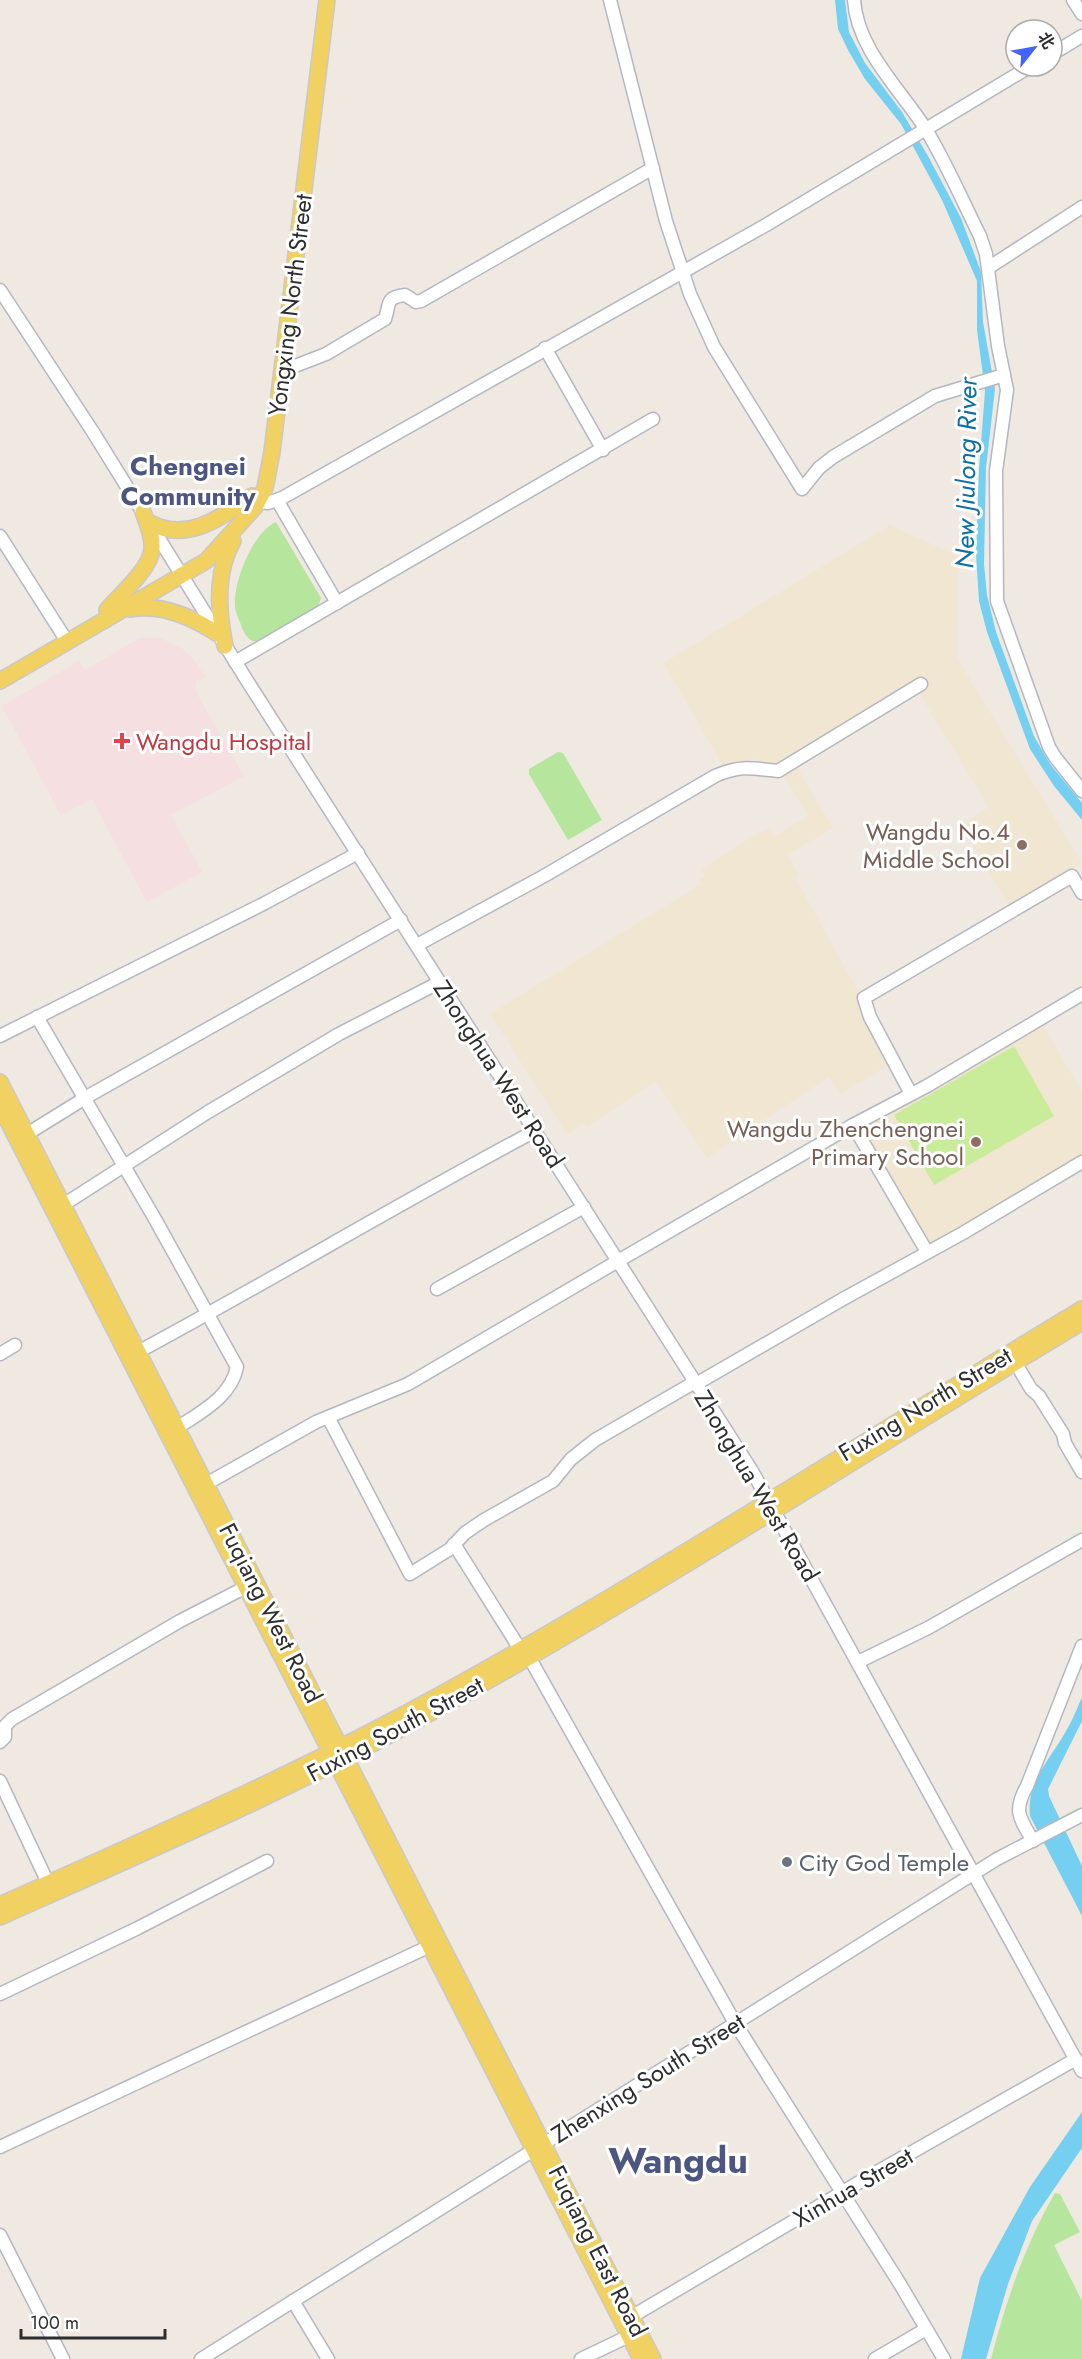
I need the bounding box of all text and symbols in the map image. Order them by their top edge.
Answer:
north arrow [1004,18,1064,78]
text: 北 [1032,28,1060,53]
street label: Yongxing North Street [259,192,321,418]
water label: New Jiulong River [945,376,987,569]
district label: Chengnei Community [120,447,256,515]
place label: Wangdu Hospital [136,724,311,759]
marker: Wangdu Hospital [113,732,131,750]
place label: Wangdu No.4 Middle School [863,814,1010,877]
marker: Wangdu No.4 Middle School [1015,838,1029,852]
street label: Zhonghua West Road [425,973,573,1175]
place label: Wangdu Zhenchengnei Primary School [727,1111,964,1174]
marker: Wangdu Zhenchengnei Primary School [969,1135,983,1149]
street label: Fuxing North Street [832,1338,1019,1470]
street label: Zhonghua West Road [686,1384,828,1588]
street label: Fuqiang West Road [211,1517,331,1709]
street label: Fuxing South Street [300,1668,490,1790]
place label: City God Temple [799,1845,969,1880]
marker: City God Temple [780,1855,794,1869]
street label: Zhenxing South Street [545,2004,752,2152]
district label: Wangdu [608,2134,748,2186]
street label: Xinhua Street [786,2138,920,2235]
street label: Fuqiang East Road [540,2159,656,2343]
scale bar [21,2302,165,2340]
text: 100 m [30,2310,79,2336]

